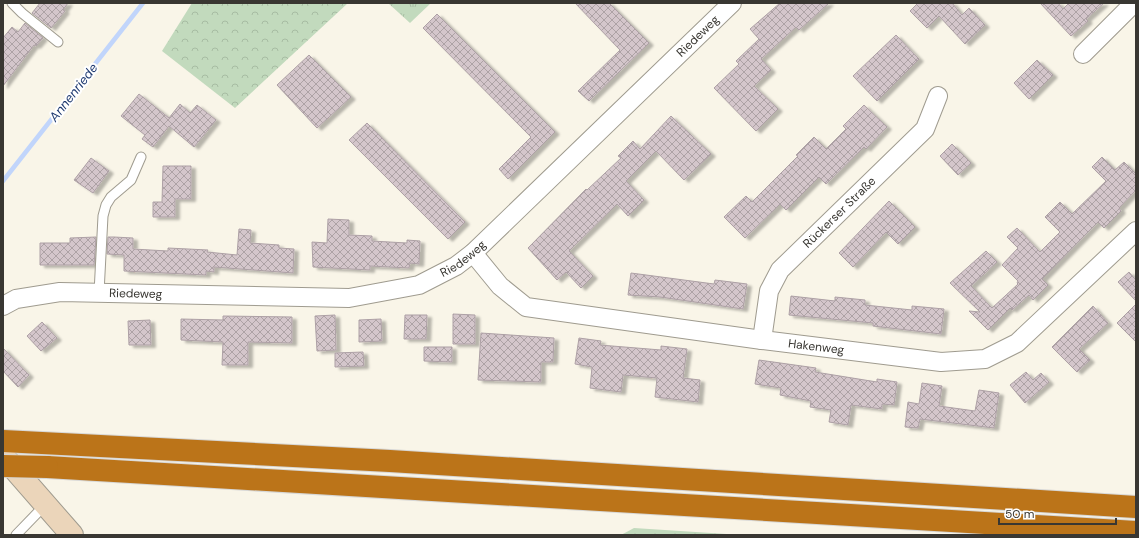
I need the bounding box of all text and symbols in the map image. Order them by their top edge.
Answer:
street label: Riedeweg [673,12,723,60]
water label: Annenriede [45,60,101,126]
street label: Rückerser Straße [800,173,879,251]
street label: Riedeweg [437,237,490,281]
street label: Riedeweg [109,285,163,302]
street label: Hakenweg [787,335,846,358]
scale bar [999,500,1116,526]
text: 50 m [1005,506,1034,522]

